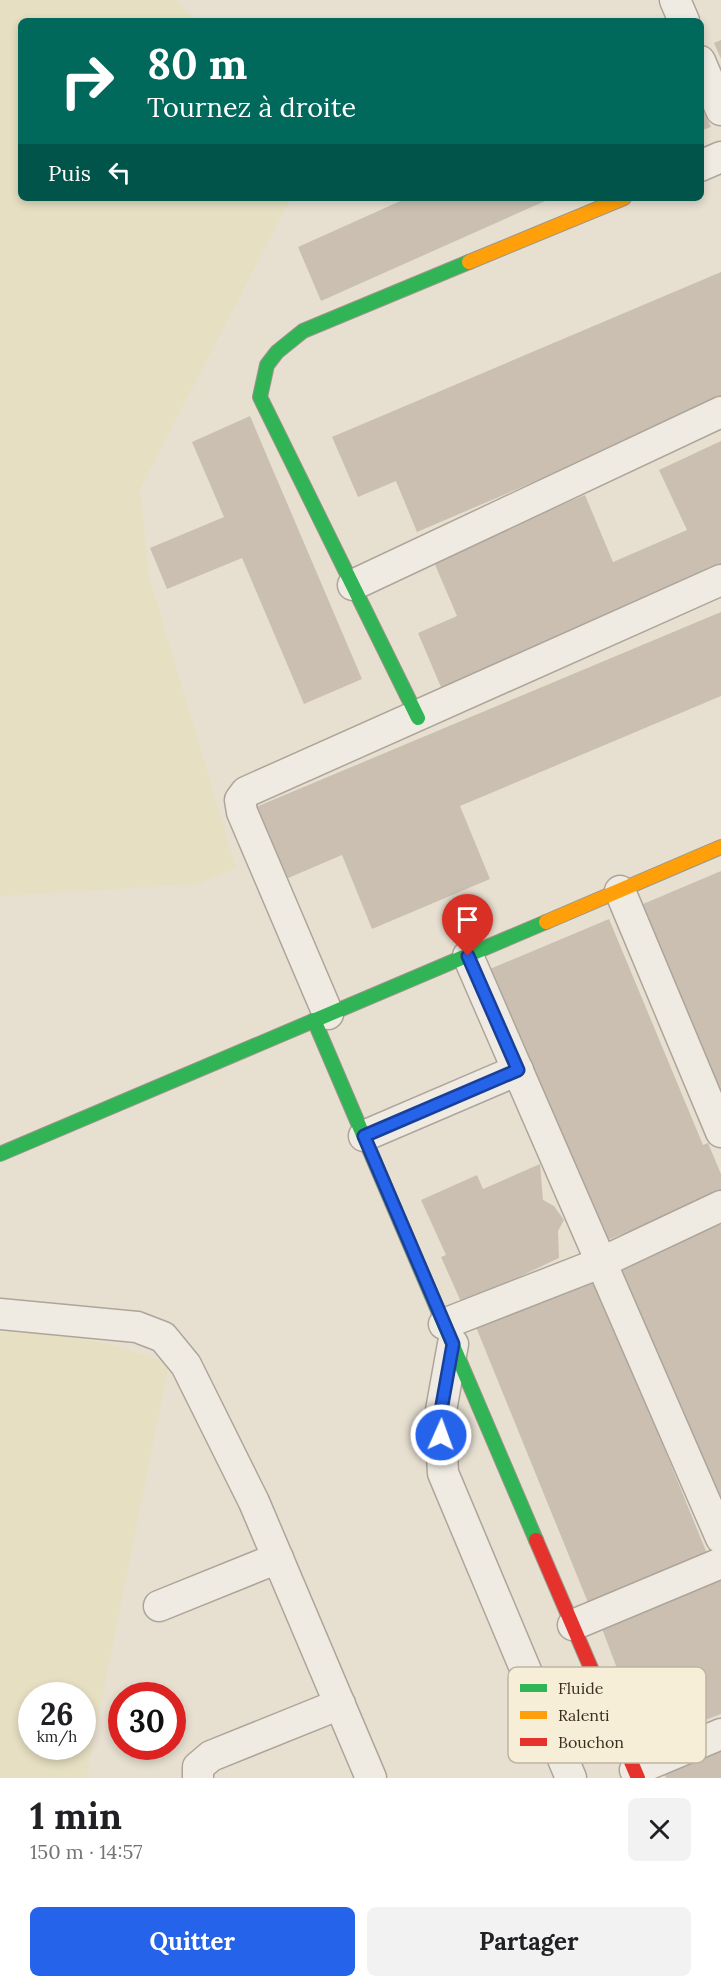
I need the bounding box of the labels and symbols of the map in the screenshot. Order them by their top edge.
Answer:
pin [442,894,493,956]
position arrow [409,1403,473,1467]
legend [508,1667,706,1763]
text: Fluide [558,1678,604,1698]
speed limit sign: 30 [108,1682,186,1760]
text: Ralenti [558,1705,610,1725]
text: Bouchon [558,1732,624,1752]

